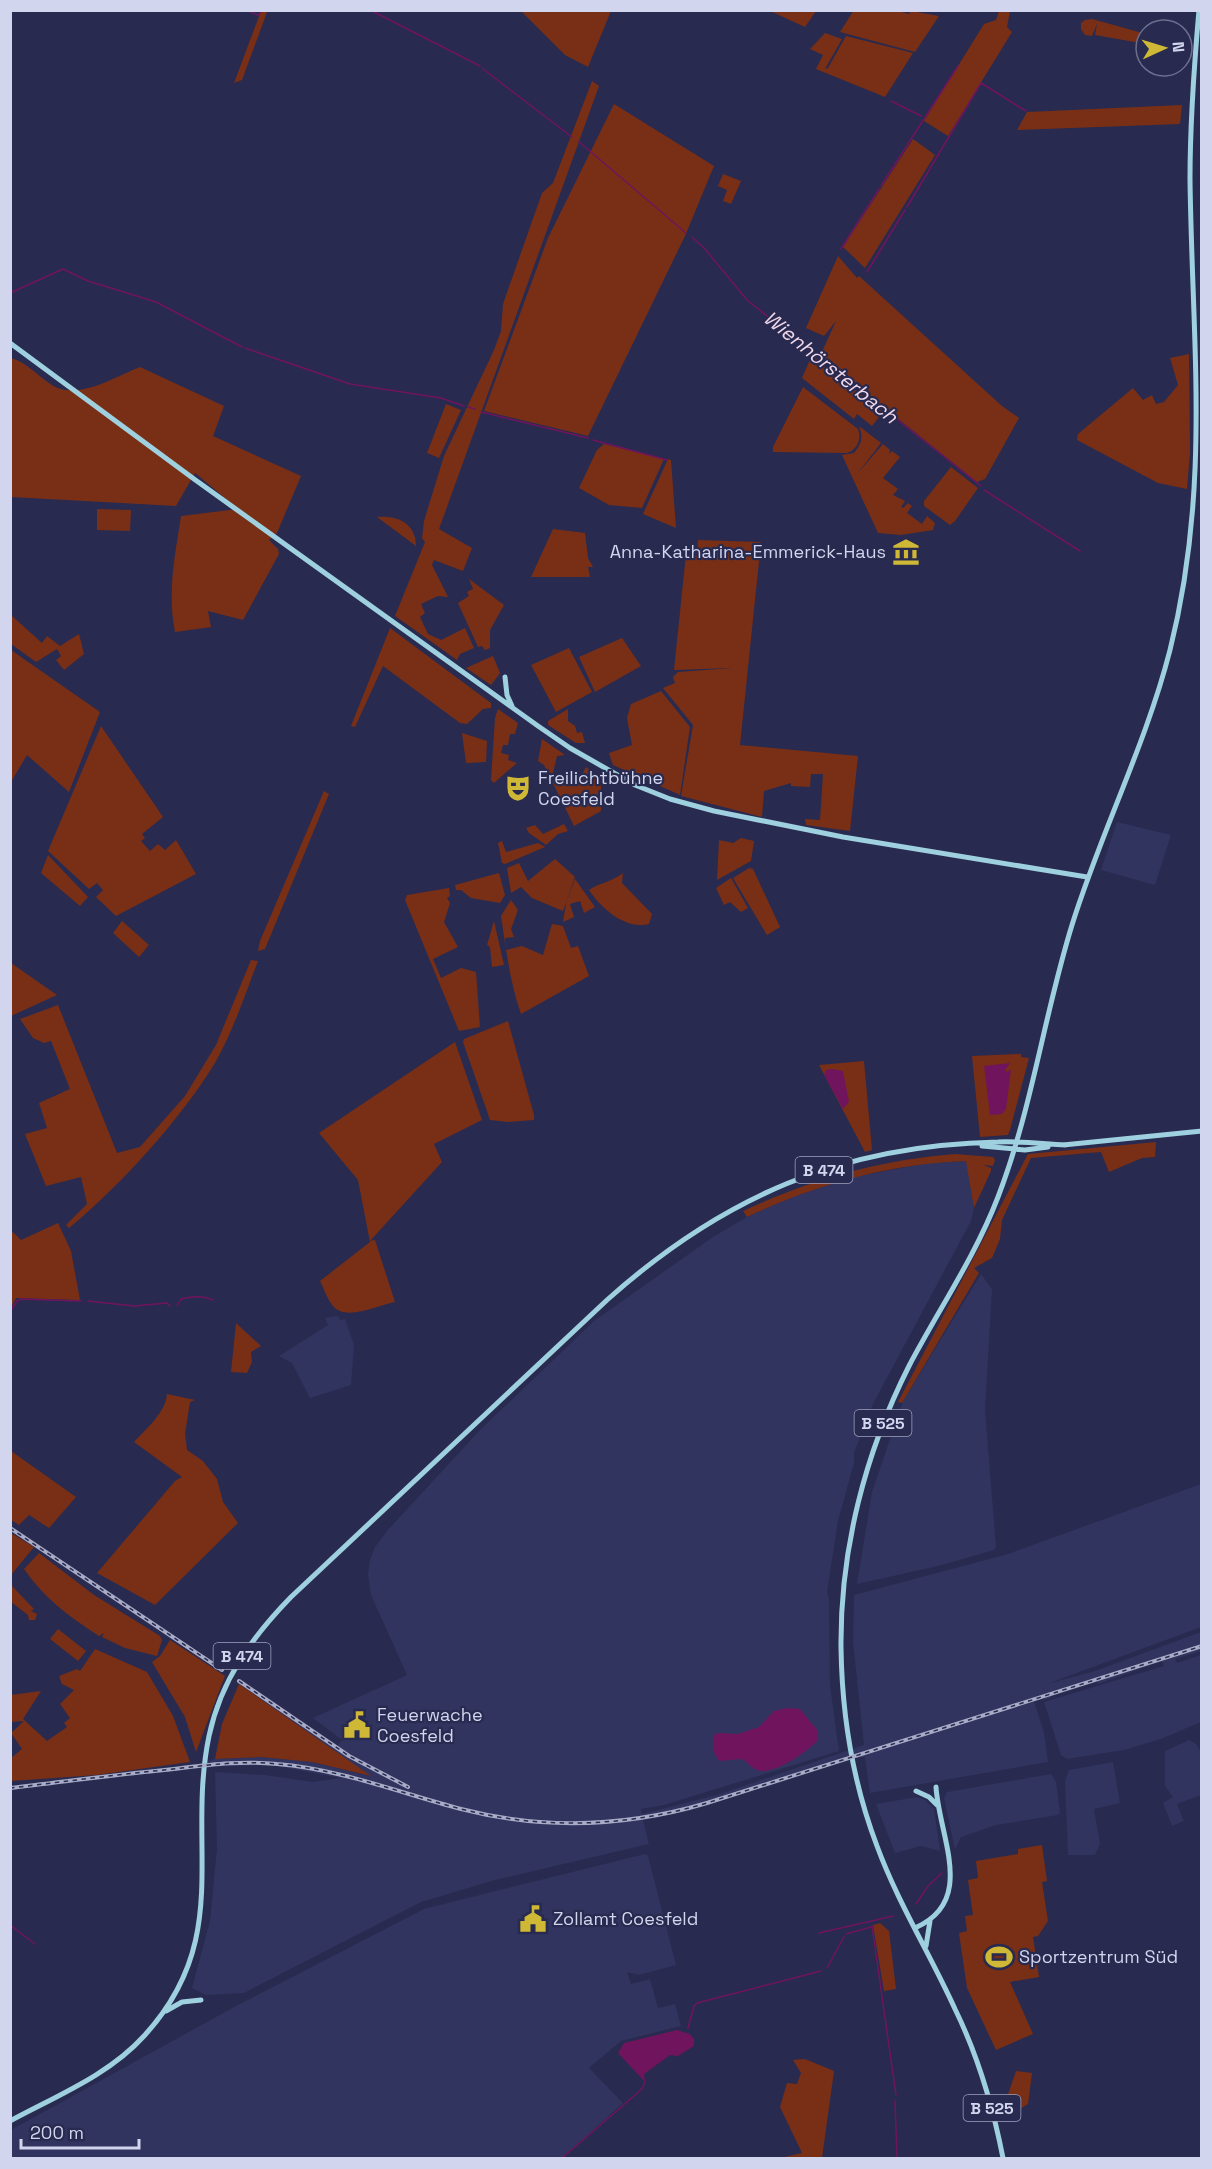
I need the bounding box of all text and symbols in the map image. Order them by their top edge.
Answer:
north arrow [1134,18,1194,78]
text: N [1168,41,1189,53]
water label: Wienhörsterbach [759,305,904,430]
museum icon: Anna-Katharina-Emmerick-Haus [891,537,921,567]
place label: Anna-Katharina-Emmerick-Haus [610,540,886,563]
place label: Freilichtbühne Coesfeld [538,766,663,810]
theatre icon: Freilichtbühne Coesfeld [503,773,533,803]
road number: B 474 [796,1157,852,1183]
road number: B 525 [854,1410,912,1436]
road number: B 474 [214,1643,270,1669]
place label: Feuerwache Coesfeld [377,1703,483,1747]
public building icon: Feuerwache Coesfeld [342,1710,372,1740]
public building icon: Zollamt Coesfeld [518,1904,548,1934]
place label: Zollamt Coesfeld [553,1907,698,1930]
sports icon: Sportzentrum Süd [984,1942,1014,1972]
place label: Sportzentrum Süd [1019,1945,1178,1968]
road number: B 525 [964,2095,1020,2121]
scale bar [21,2112,140,2150]
text: 200 m [30,2121,84,2144]

